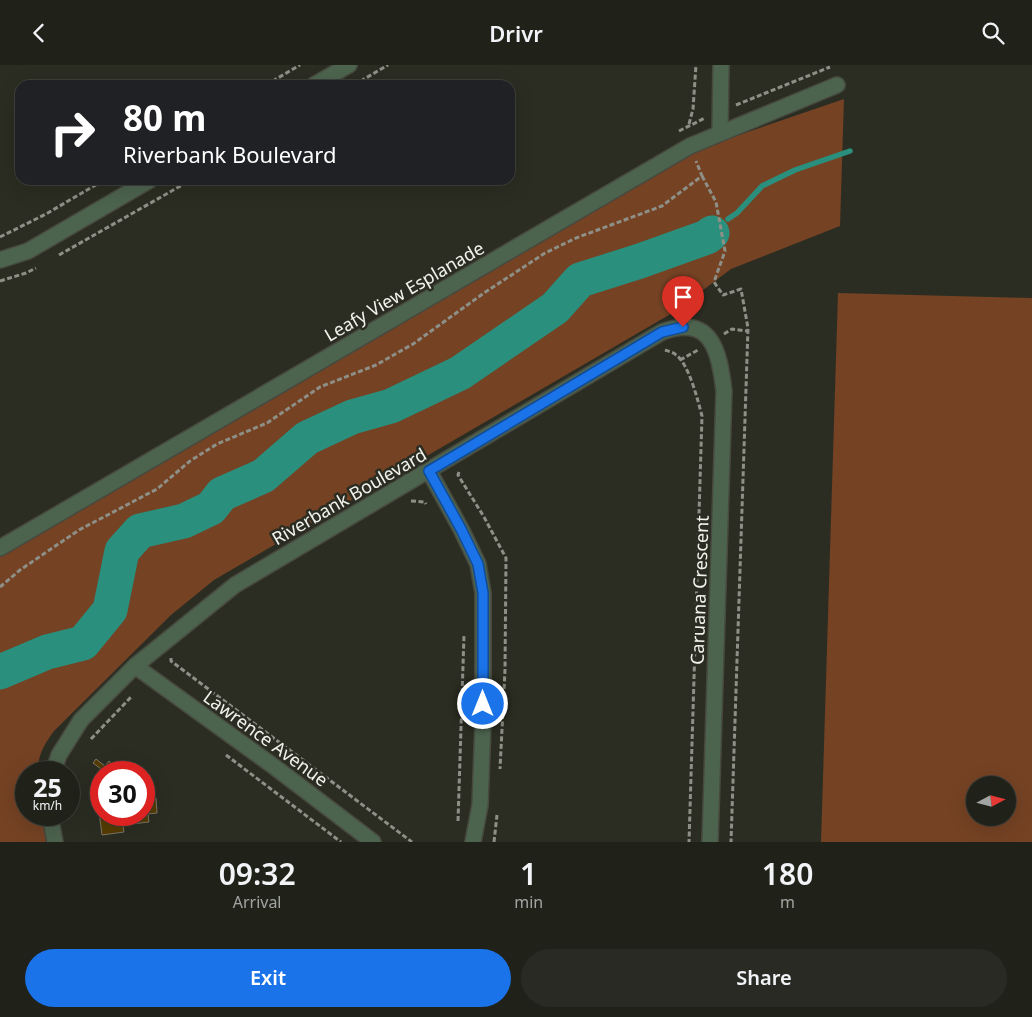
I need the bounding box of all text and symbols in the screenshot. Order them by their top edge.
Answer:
text: Drivr [489,18,543,48]
icon: back [25,19,53,47]
icon: search [979,19,1007,47]
text: 80 m [123,94,206,141]
icon: right [40,100,105,165]
text: Riverbank Boulevard [123,139,337,169]
street label: Leafy View Esplanade [320,235,488,347]
pin [662,276,704,327]
icon: arrive [669,283,697,311]
street label: Riverbank Boulevard [267,442,431,550]
street label: Caruana Crescent [684,514,714,665]
position arrow [456,677,508,729]
street label: Lawrence Avenue [199,685,333,791]
speed limit sign: 30 [90,761,155,826]
text: 25 [33,770,62,804]
north arrow [966,776,1016,826]
map controls [966,776,1016,826]
text: km/h [33,797,62,814]
text: 09:32 [219,853,296,894]
text: 1 [520,853,537,894]
text: 180 [762,853,813,894]
text: Arrival [233,891,282,913]
text: min [514,891,543,913]
text: m [780,891,795,913]
button: Exit [25,949,511,1007]
button: Share [521,949,1007,1007]

